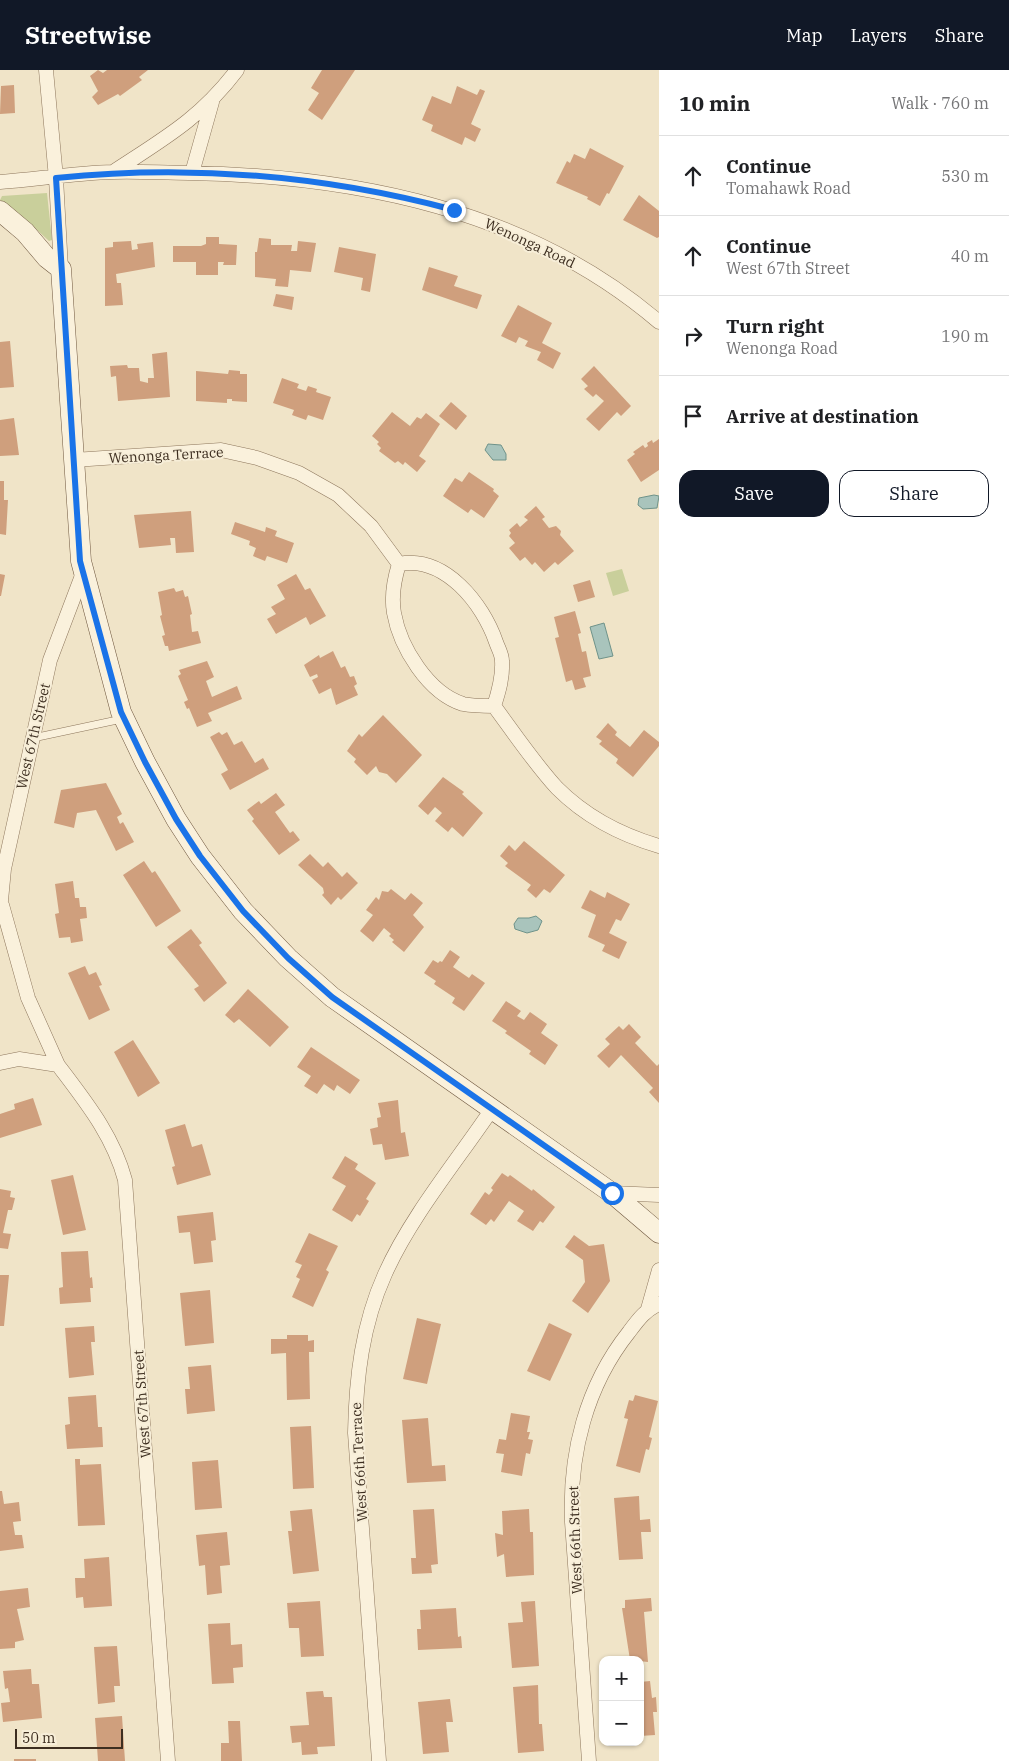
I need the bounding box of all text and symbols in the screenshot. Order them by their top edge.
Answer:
text: Streetwise [25,19,151,51]
text: Map [786,24,823,47]
text: Layers [851,24,907,47]
text: Share [935,24,984,47]
text: 10 min [679,89,750,117]
text: Walk · 760 m [891,93,989,113]
text: Continue [726,154,811,178]
icon: ahead [679,162,707,190]
text: 530 m [941,166,989,186]
text: Tomahawk Road [726,178,851,198]
route end [443,199,466,222]
street label: Wenonga Road [482,214,579,272]
text: Continue [726,234,811,258]
icon: ahead [679,242,707,270]
text: 40 m [951,246,989,266]
text: West 67th Street [726,258,850,278]
text: Turn right [726,314,824,338]
icon: right [679,322,707,350]
text: 190 m [941,326,989,346]
text: Wenonga Road [726,338,838,358]
icon: arrive [679,402,707,430]
text: Arrive at destination [726,404,919,428]
street label: Wenonga Terrace [108,443,224,467]
button: Save [679,470,829,517]
button: Share [839,470,989,517]
street label: West 67th Street [12,681,54,791]
route start [601,1182,624,1205]
street label: West 67th Street [129,1349,155,1459]
street label: West 66th Terrace [347,1402,371,1522]
street label: West 66th Street [564,1485,586,1594]
map controls [599,1656,644,1746]
button: + [599,1656,644,1701]
button: − [599,1701,644,1746]
scale bar [15,1726,122,1749]
text: 50 m [22,1729,55,1747]

